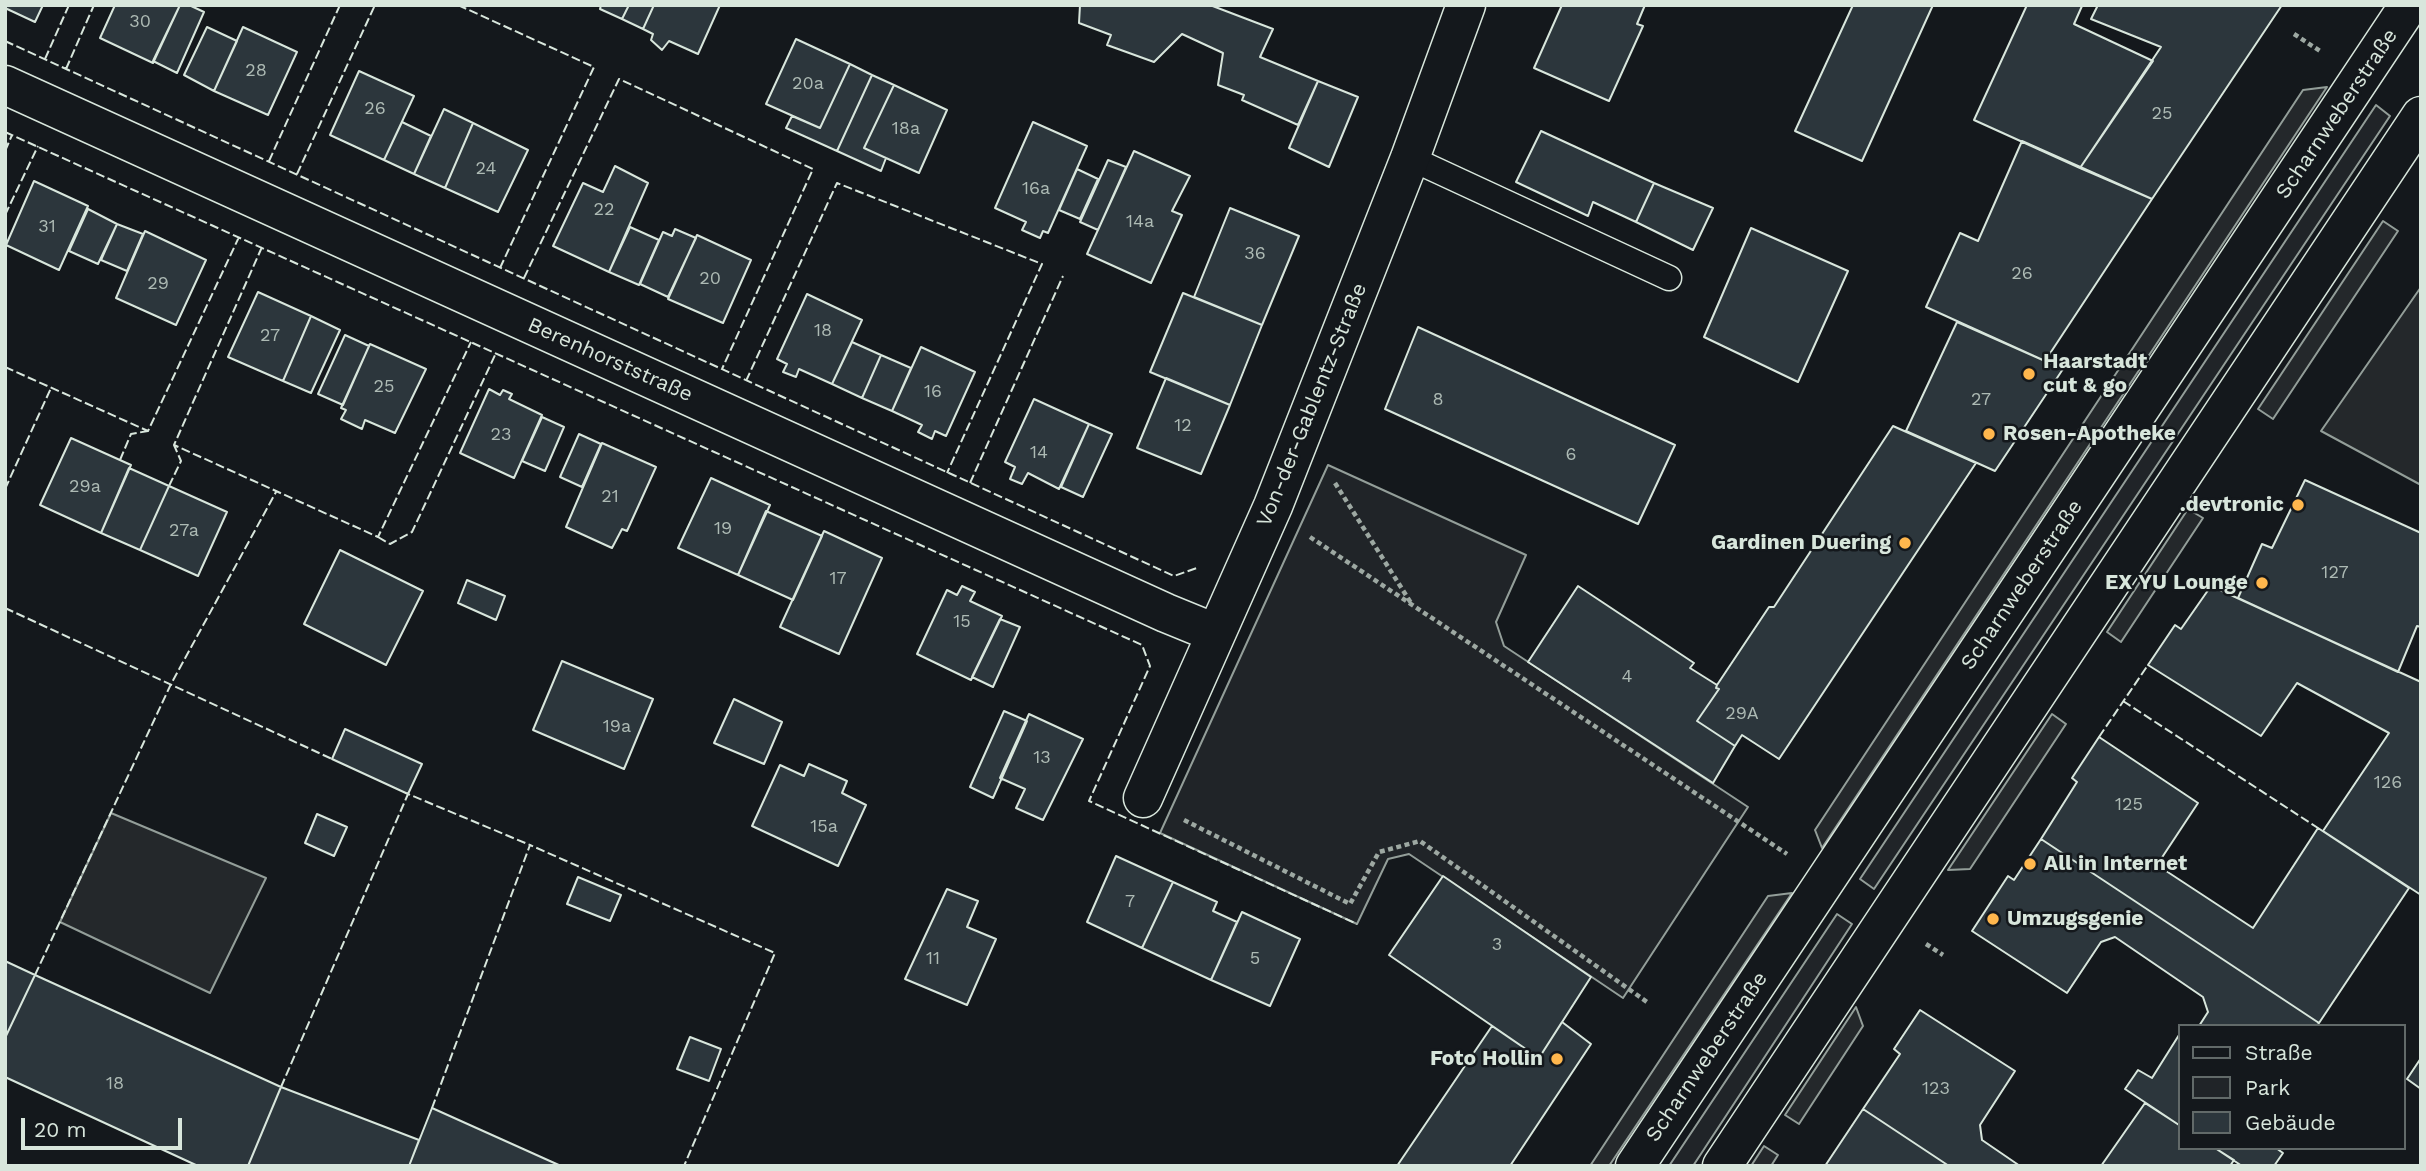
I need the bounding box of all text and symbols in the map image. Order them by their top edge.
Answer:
house number: 30 [129,11,151,33]
street label: Scharnweberstraße [2271,24,2403,204]
house number: 28 [245,60,267,82]
house number: 20a [792,73,824,95]
house number: 26 [364,98,386,120]
house number: 25 [2152,103,2172,125]
house number: 18a [892,118,920,140]
house number: 24 [476,158,496,180]
house number: 16a [1022,178,1050,200]
house number: 22 [594,199,614,221]
house number: 14a [1126,211,1154,233]
house number: 31 [38,216,56,238]
house number: 36 [1244,243,1266,265]
house number: 26 [2011,263,2033,285]
house number: 20 [699,268,721,290]
house number: 29 [147,273,169,295]
street label: Von-der-Gablentz-Straße [1252,280,1372,530]
street label: Berenhorststraße [524,312,696,408]
house number: 18 [814,320,832,342]
house number: 27 [260,325,280,347]
place label: Haarstadt cut & go [2043,349,2147,399]
marker: Haarstadt cut & go [2021,366,2037,382]
house number: 25 [374,376,394,398]
house number: 16 [924,381,942,403]
house number: 8 [1432,389,1444,411]
house number: 27 [1971,389,1991,411]
house number: 12 [1174,415,1192,437]
place label: Rosen-Apotheke [2003,421,2176,447]
house number: 23 [491,424,511,446]
marker: Rosen-Apotheke [1981,426,1997,442]
house number: 14 [1030,442,1048,464]
house number: 6 [1566,444,1576,466]
house number: 29a [69,476,101,498]
house number: 21 [601,486,619,508]
place label: .devtronic [2180,492,2284,518]
street label: Scharnweberstraße [1956,495,2088,675]
marker: .devtronic [2290,497,2306,513]
house number: 19 [714,518,732,540]
house number: 27a [169,520,199,542]
place label: Gardinen Duering [1711,530,1891,556]
marker: Gardinen Duering [1897,535,1913,551]
house number: 127 [2321,562,2349,584]
house number: 17 [829,568,847,590]
place label: EX YU Lounge [2105,570,2248,596]
marker: EX YU Lounge [2254,575,2270,591]
house number: 15 [953,611,971,633]
house number: 4 [1622,666,1632,688]
house number: 29A [1725,703,1759,725]
house number: 19a [603,716,631,738]
house number: 13 [1033,747,1051,769]
house number: 126 [2374,772,2402,794]
house number: 125 [2115,794,2143,816]
house number: 15a [810,816,838,838]
place label: All in Internet [2044,851,2187,877]
marker: All in Internet [2022,856,2038,872]
house number: 7 [1125,891,1135,913]
place label: Umzugsgenie [2007,906,2143,932]
marker: Umzugsgenie [1985,911,2001,927]
house number: 3 [1492,934,1502,956]
house number: 11 [926,948,940,970]
house number: 5 [1250,948,1260,970]
street label: Scharnweberstraße [1641,967,1773,1147]
legend [2178,1024,2405,1150]
text: Straße [2245,1040,2313,1065]
place label: Foto Hollin [1430,1046,1543,1072]
marker: Foto Hollin [1549,1051,1565,1067]
house number: 18 [106,1073,124,1095]
text: Park [2245,1075,2290,1100]
house number: 123 [1922,1078,1950,1100]
scale bar [24,1104,186,1148]
text: Gebäude [2245,1110,2336,1135]
text: 20 m [34,1117,86,1142]

